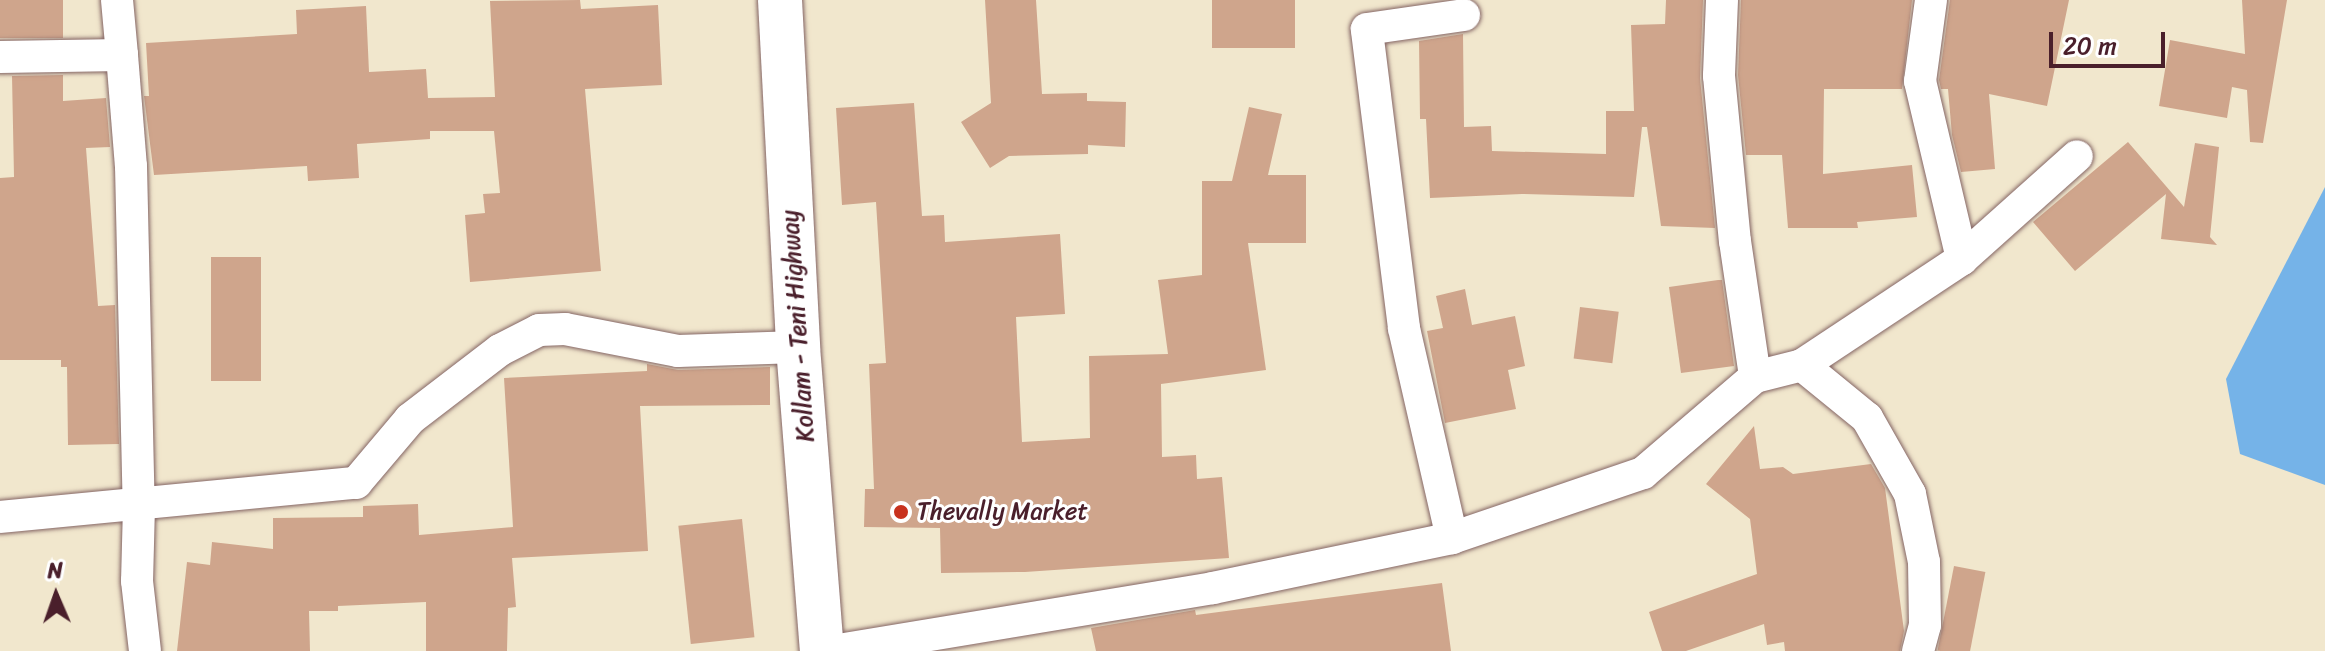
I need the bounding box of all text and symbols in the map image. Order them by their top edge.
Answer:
scale bar [2053,16,2169,66]
text: 20 m [2063,25,2117,67]
street label: Kollam - Teni Highway [775,209,821,443]
place label: Thevally Market [917,498,1087,526]
marker: Thevally Market [892,503,910,521]
text: N [47,551,63,590]
north arrow [16,555,96,635]

